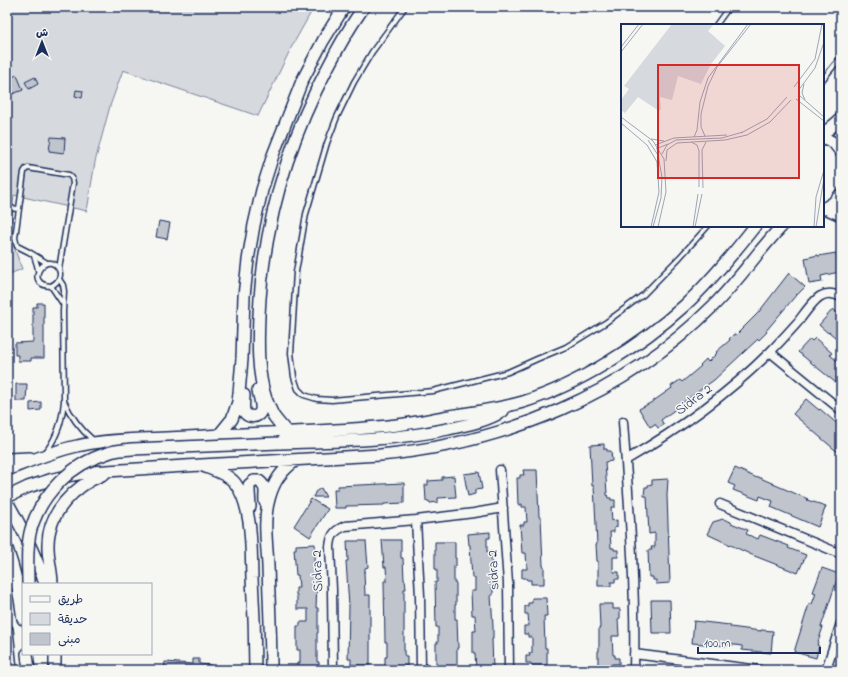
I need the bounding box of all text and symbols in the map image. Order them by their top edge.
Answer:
north arrow [22,22,62,62]
inset map [621,24,824,227]
text: ش [36,25,48,41]
street label: Sidra 2 [671,379,717,421]
street label: Sidra 2 [307,550,329,592]
street label: sidra 2 [482,550,506,590]
legend [22,583,152,655]
text: طريق [58,591,83,609]
text: حديقة [58,611,87,629]
scale bar [698,629,820,655]
text: مبنى [58,631,81,649]
text: 100 m [704,635,731,653]

